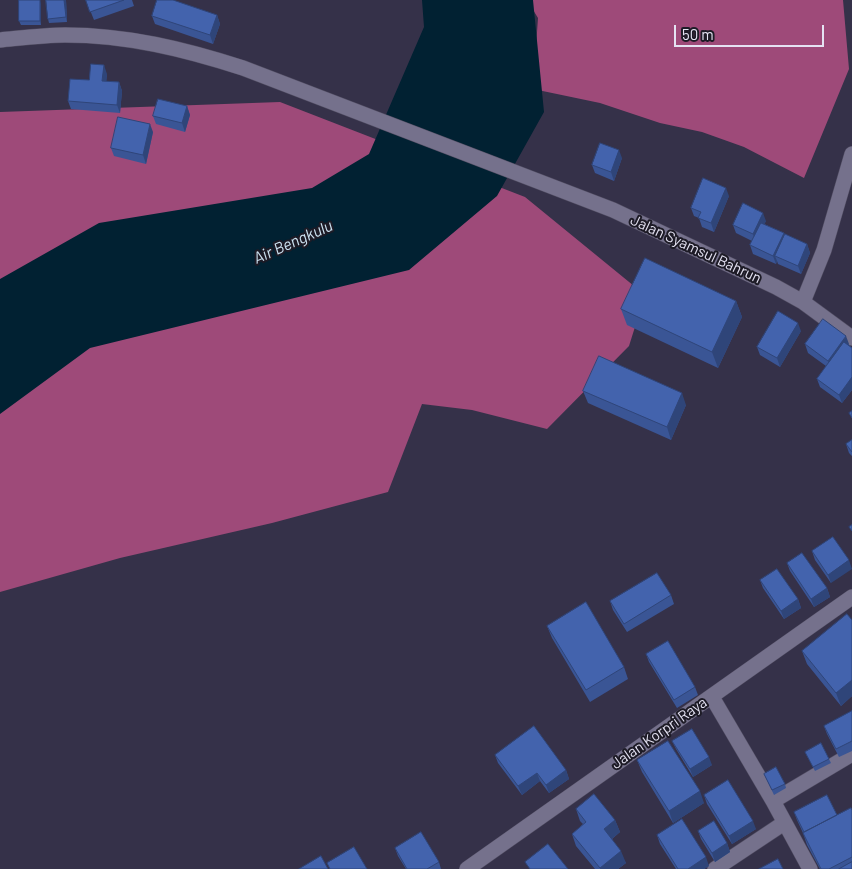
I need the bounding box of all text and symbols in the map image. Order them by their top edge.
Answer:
scale bar [677,15,827,47]
text: 50 m [682,25,714,43]
street label: Jalan Syamsul Bahrun [628,211,764,287]
water label: Air Bengkulu [250,216,336,268]
street label: Jalan Korpri Raya [608,693,710,773]

